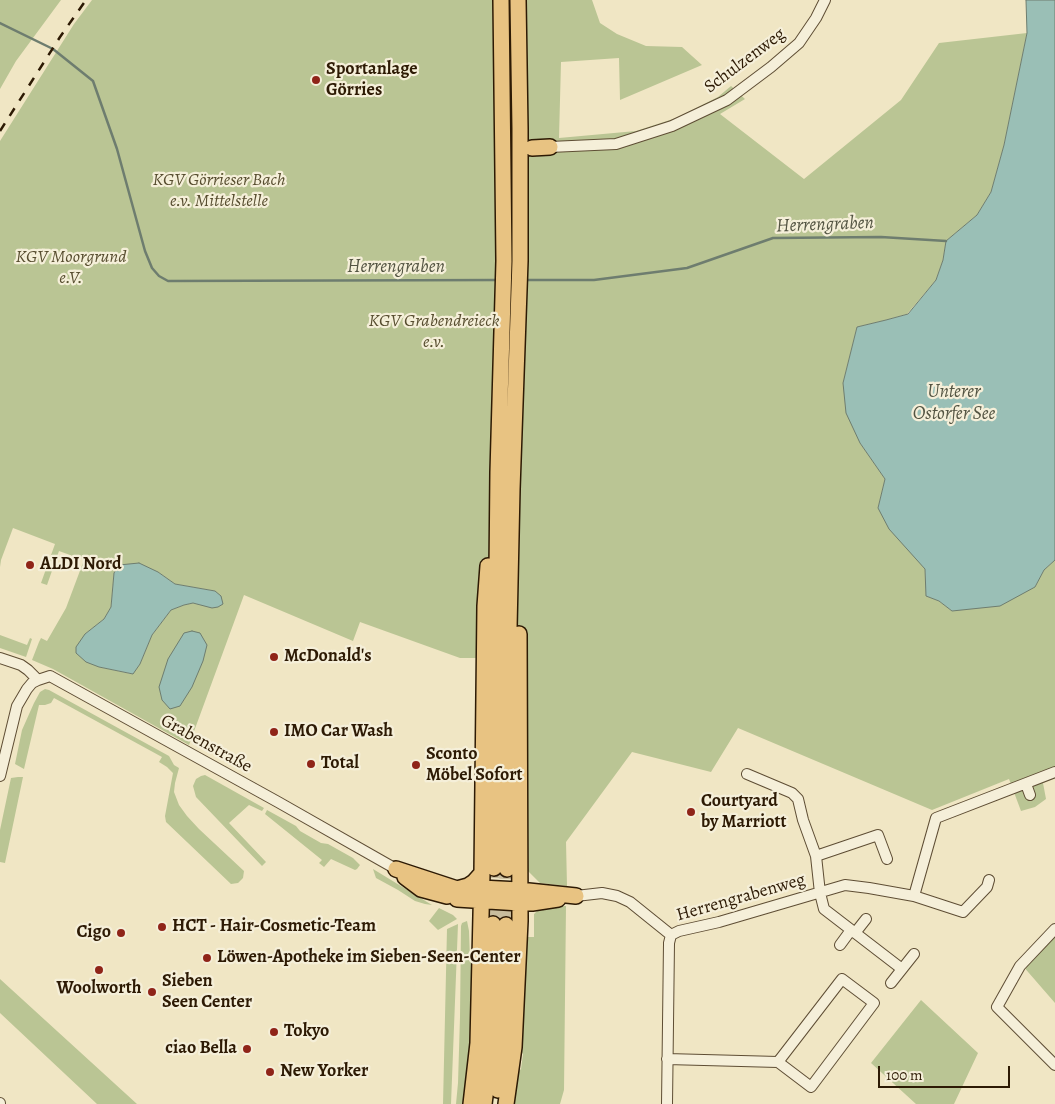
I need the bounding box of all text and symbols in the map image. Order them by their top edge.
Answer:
street label: Schulzenweg [700,24,790,98]
place label: Sportanlage Görries [326,59,418,102]
marker: Sportanlage Görries [310,74,322,86]
park label: KGV Görrieser Bach e.v. Mittelstelle [153,170,285,212]
water label: Herrengraben [776,212,874,238]
park label: KGV Moorgrund e.V. [16,247,126,290]
water label: Herrengraben [347,256,445,278]
park label: KGV Grabendreieck e.v. [369,311,499,354]
water label: Unterer Ostorfer See [913,381,995,425]
place label: ALDI Nord [40,554,122,576]
marker: ALDI Nord [24,559,36,571]
place label: McDonald's [284,646,372,668]
marker: McDonald's [268,651,280,663]
street label: Grabenstraße [157,710,255,778]
place label: IMO Car Wash [284,721,393,743]
marker: IMO Car Wash [268,726,280,738]
place label: Sconto Möbel Sofort [426,744,523,786]
place label: Total [321,753,359,775]
marker: Total [305,758,317,770]
marker: Sconto Möbel Sofort [410,759,422,771]
place label: Courtyard by Marriott [701,791,786,834]
marker: Courtyard by Marriott [685,806,697,818]
street label: Herrengrabenweg [674,869,808,927]
place label: HCT - Hair-Cosmetic-Team [172,916,376,938]
marker: HCT - Hair-Cosmetic-Team [156,921,168,933]
place label: Cigo [77,922,111,944]
marker: Cigo [115,927,127,939]
place label: Löwen-Apotheke im Sieben-Seen-Center [217,947,521,969]
marker: Löwen-Apotheke im Sieben-Seen-Center [201,952,213,964]
marker: Woolworth [93,964,105,976]
place label: Sieben Seen Center [162,971,252,1014]
place label: Woolworth [57,978,141,1000]
marker: Sieben Seen Center [146,986,158,998]
place label: Tokyo [284,1021,329,1043]
marker: Tokyo [268,1026,280,1038]
place label: ciao Bella [165,1038,237,1060]
marker: ciao Bella [241,1043,253,1055]
scale bar [880,1056,1012,1088]
place label: New Yorker [280,1061,368,1083]
text: 100 m [886,1065,923,1085]
marker: New Yorker [264,1066,276,1078]

